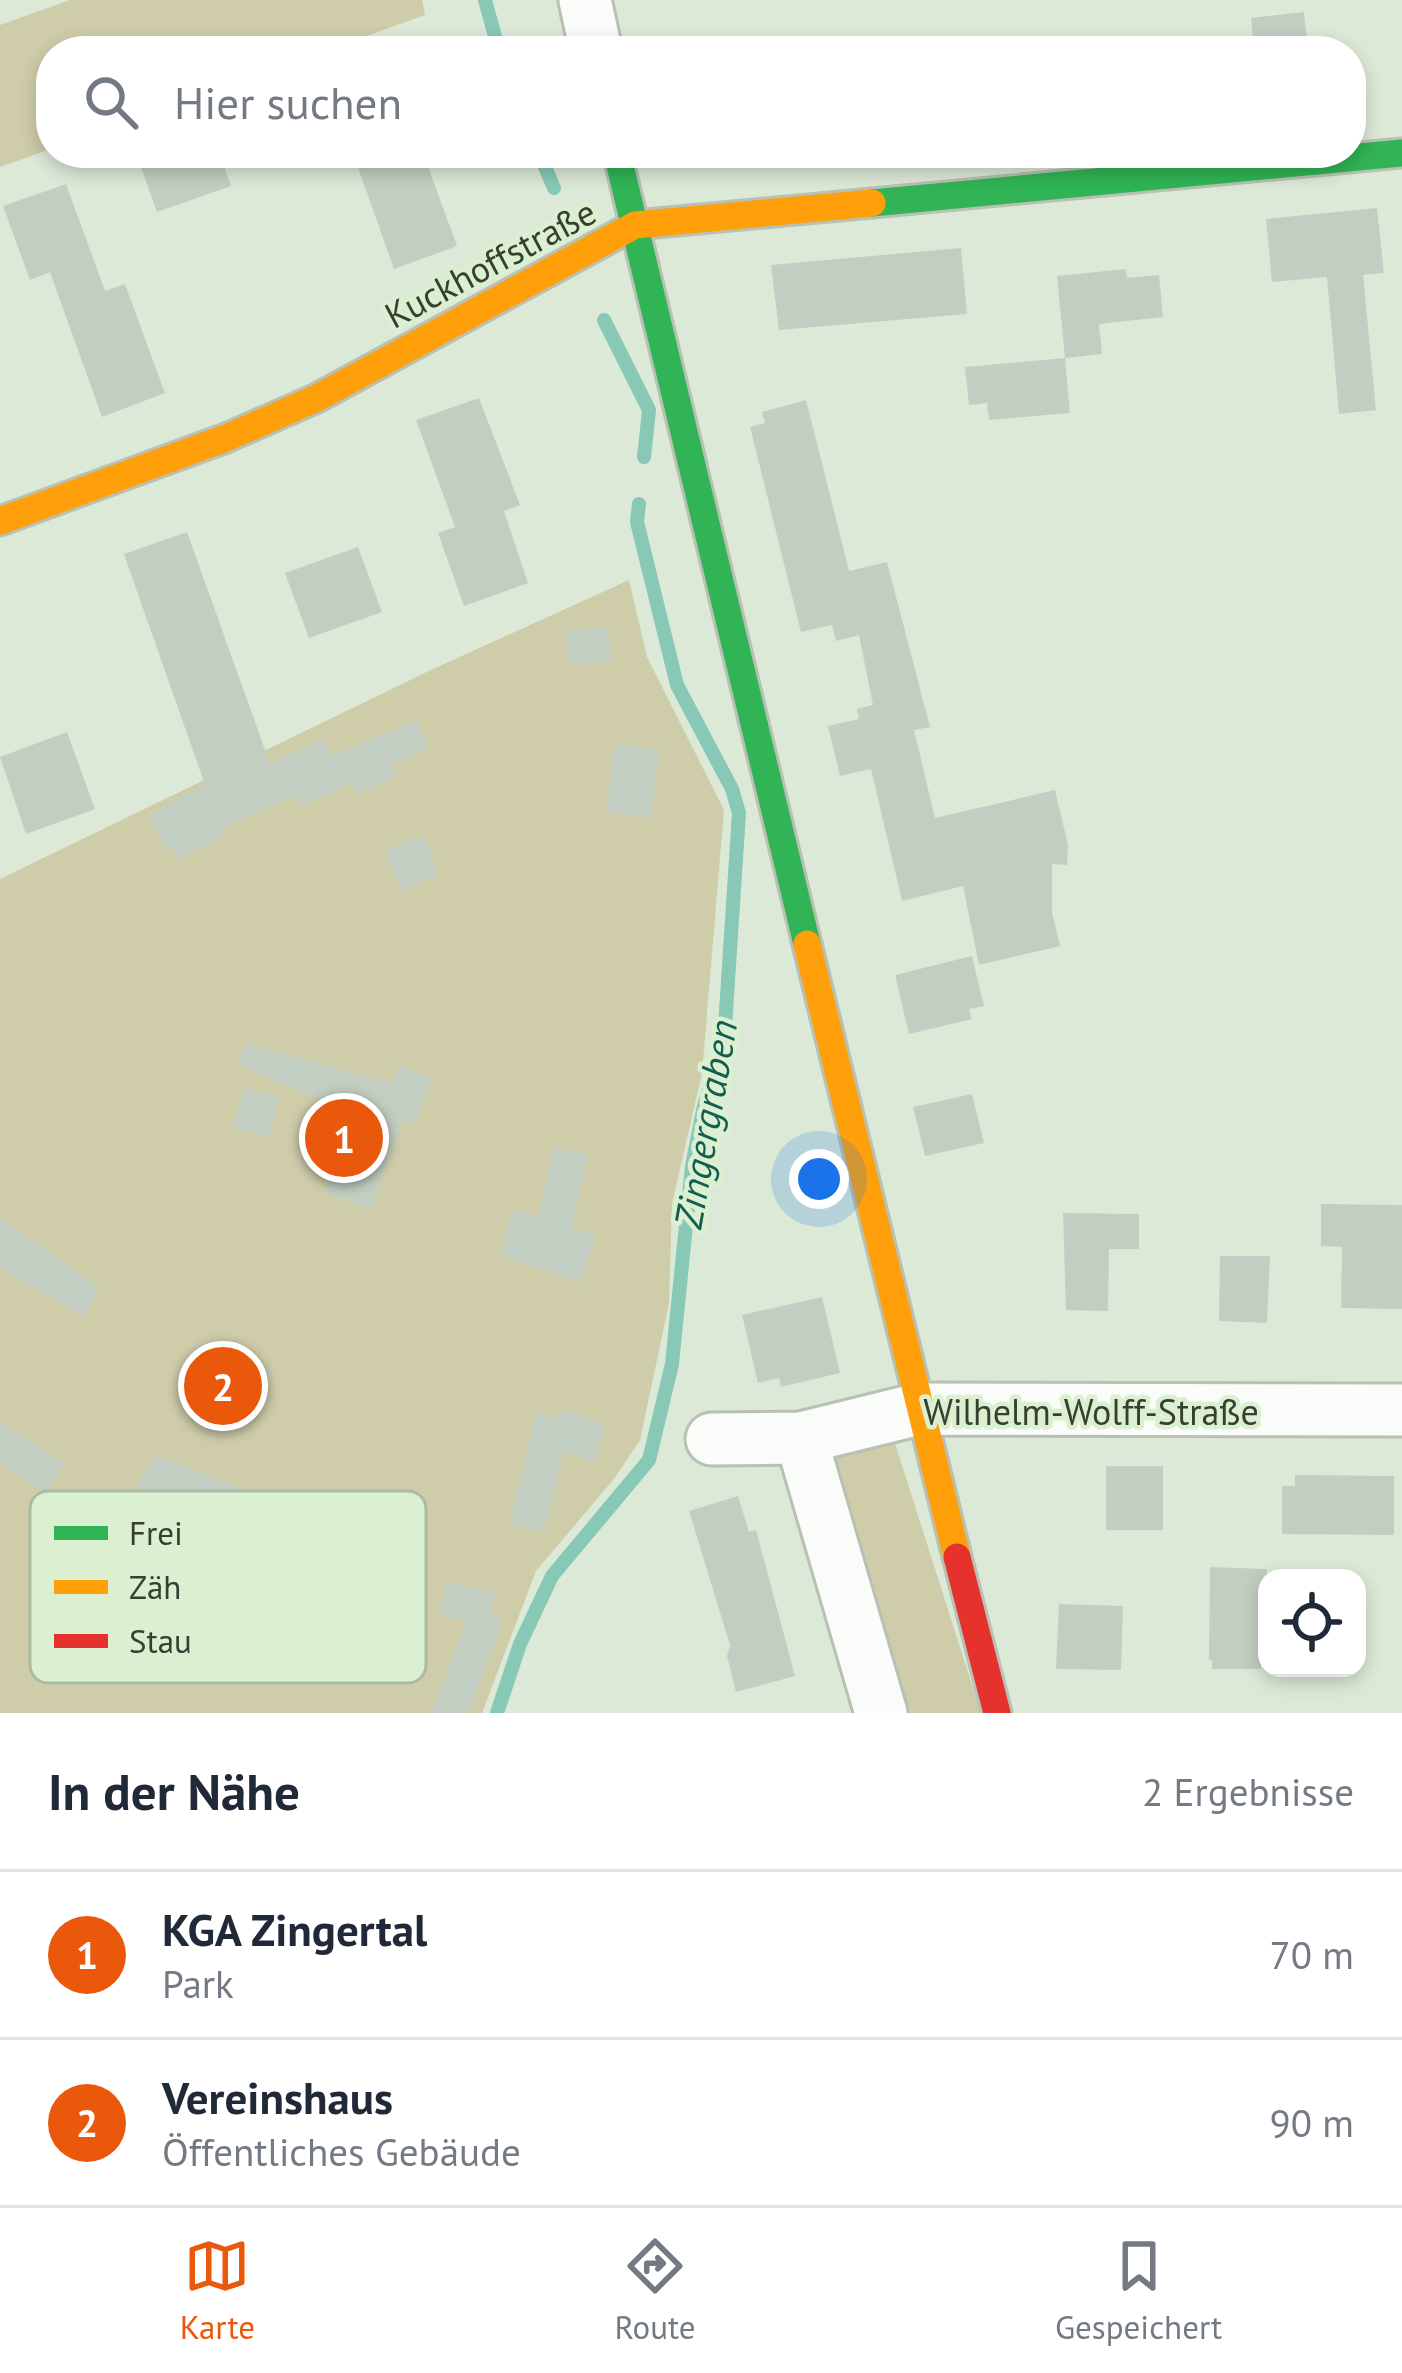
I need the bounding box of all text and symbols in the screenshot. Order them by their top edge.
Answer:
search box [36,36,1366,168]
icon: search [78,69,144,135]
text: Hier suchen [174,73,402,131]
street label: Kuckhoffstraße [376,188,604,338]
water label: Zingergraben [661,1015,748,1234]
pin: 1 [305,1093,383,1183]
your location [789,1149,849,1209]
pin: 2 [184,1341,262,1431]
street label: Wilhelm-Wolff-Straße [923,1388,1259,1435]
legend [30,1491,426,1683]
text: Frei [129,1511,183,1554]
text: Zäh [129,1565,181,1608]
map controls [1258,1569,1366,1677]
button: locate [1258,1569,1366,1677]
text: Stau [129,1619,192,1662]
text: In der Nähe [48,1758,300,1824]
text: 2 Ergebnisse [1142,1766,1354,1817]
text: KGA Zingertal [162,1900,427,1958]
text: 1 [76,1929,98,1980]
text: 70 m [1269,1929,1354,1980]
text: Park [162,1958,234,2009]
text: Vereinshaus [162,2068,393,2126]
text: 2 [76,2097,98,2148]
text: 90 m [1269,2097,1354,2148]
text: Öffentliches Gebäude [162,2126,521,2177]
tab: Karte [180,2233,255,2348]
tab: Route [614,2233,696,2348]
tab: Gespeichert [1055,2233,1222,2348]

